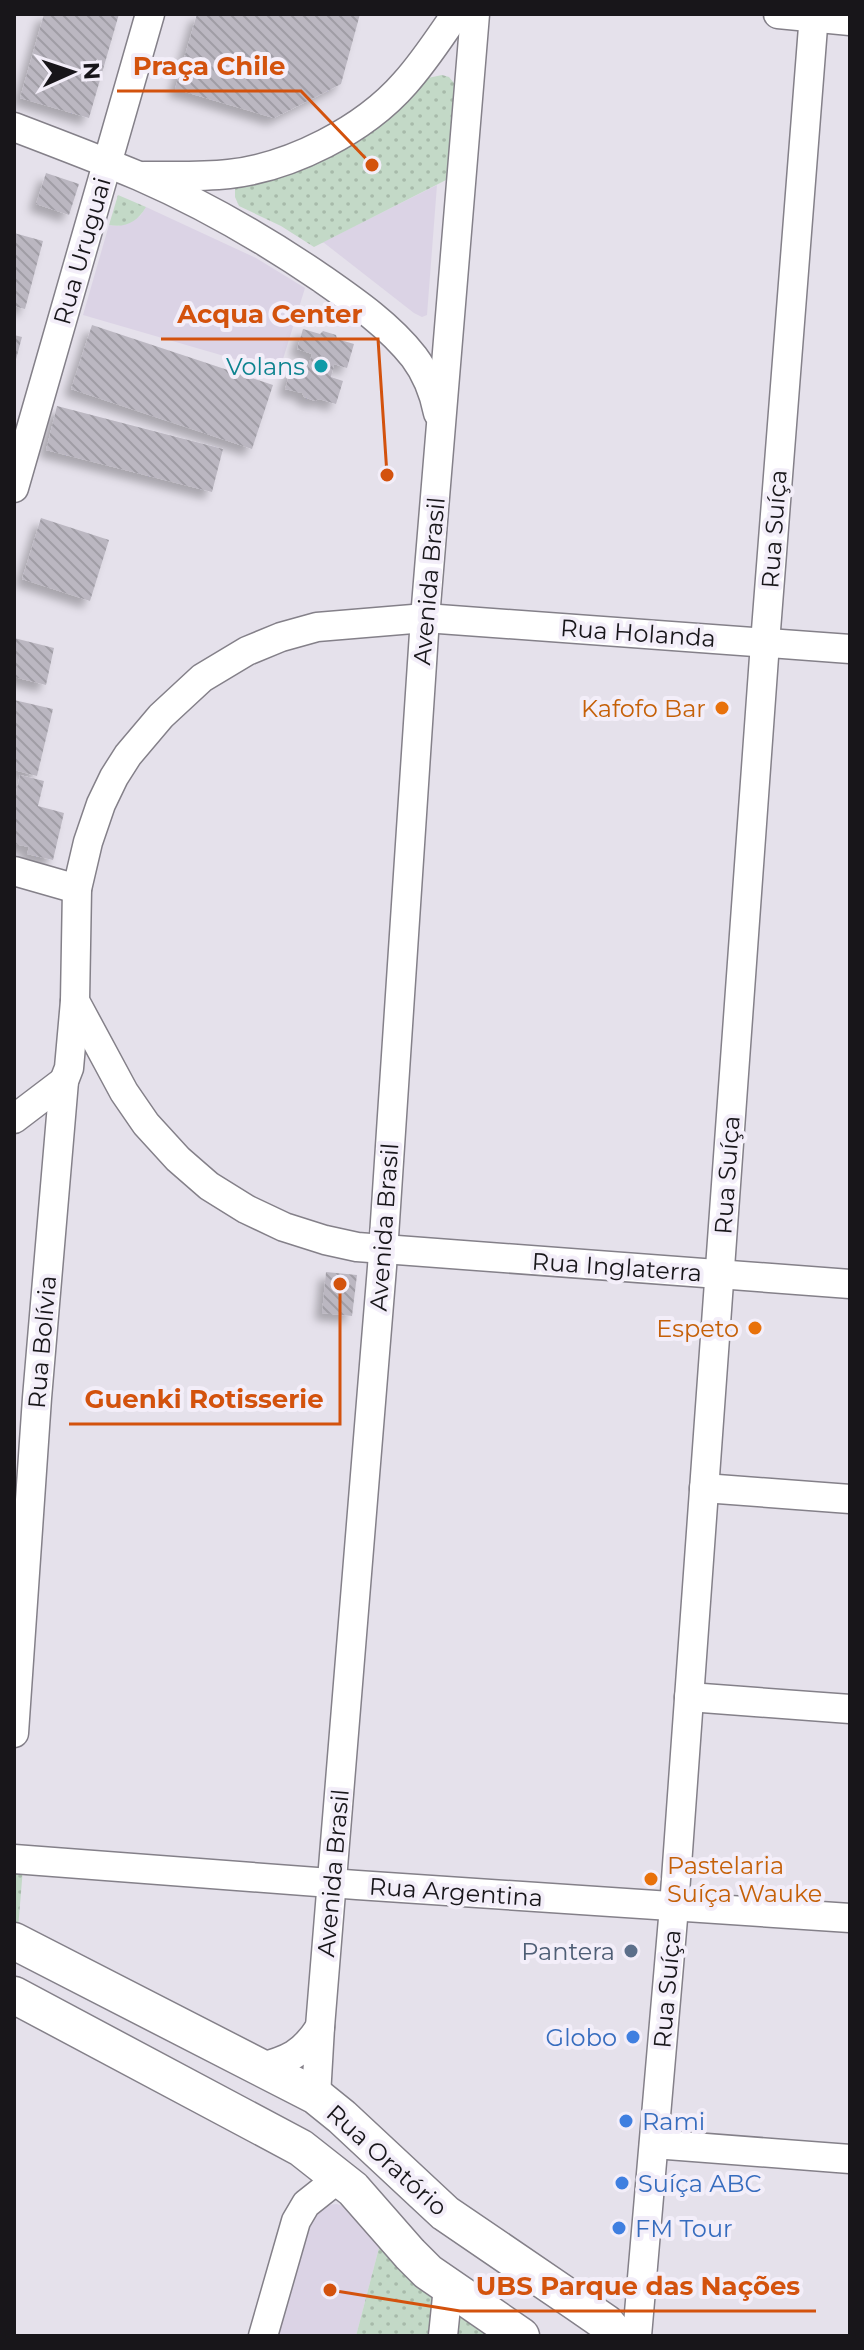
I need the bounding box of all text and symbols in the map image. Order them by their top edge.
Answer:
north arrow [32,32,112,112]
callout: Praça Chile [117,41,301,91]
text: Praça Chile [133,50,285,82]
text: N [78,61,105,81]
street label: Rua Uruguai [47,174,117,328]
callout: Acqua Center [161,289,378,339]
text: Acqua Center [176,298,363,330]
place label: Volans [226,352,305,381]
marker: Volans [312,357,330,375]
street label: Rua Suíça [755,469,793,589]
street label: Avenida Brasil [407,496,451,666]
street label: Rua Holanda [559,613,717,653]
place label: Kafofo Bar [581,694,706,723]
marker: Kafofo Bar [713,699,731,717]
street label: Rua Suíça [708,1115,746,1235]
street label: Avenida Brasil [364,1142,404,1312]
street label: Rua Inglaterra [531,1247,703,1287]
street label: Rua Bolívia [22,1274,62,1410]
place label: Espeto [656,1314,739,1343]
marker: Espeto [746,1319,764,1337]
callout: Guenki Rotisserie [69,1374,340,1424]
text: Guenki Rotisserie [84,1383,324,1415]
street label: Avenida Brasil [311,1788,355,1958]
place label: Pastelaria Suíça Wauke [667,1851,822,1908]
marker: Pastelaria Suíça Wauke [642,1870,660,1888]
street label: Rua Argentina [368,1871,544,1913]
street label: Rua Suíça [647,1928,687,2050]
place label: Pantera [521,1937,615,1966]
marker: Pantera [622,1942,640,1960]
place label: Globo [546,2023,617,2052]
marker: Globo [624,2028,642,2046]
street label: Rua Oratório [321,2098,453,2222]
place label: Rami [642,2107,705,2136]
marker: Rami [617,2112,635,2130]
place label: Suíça ABC [638,2169,762,2198]
marker: Suíça ABC [613,2174,631,2192]
place label: FM Tour [635,2214,733,2243]
marker: FM Tour [610,2219,628,2237]
callout: UBS Parque das Nações [460,2261,816,2311]
text: UBS Parque das Nações [476,2270,800,2302]

